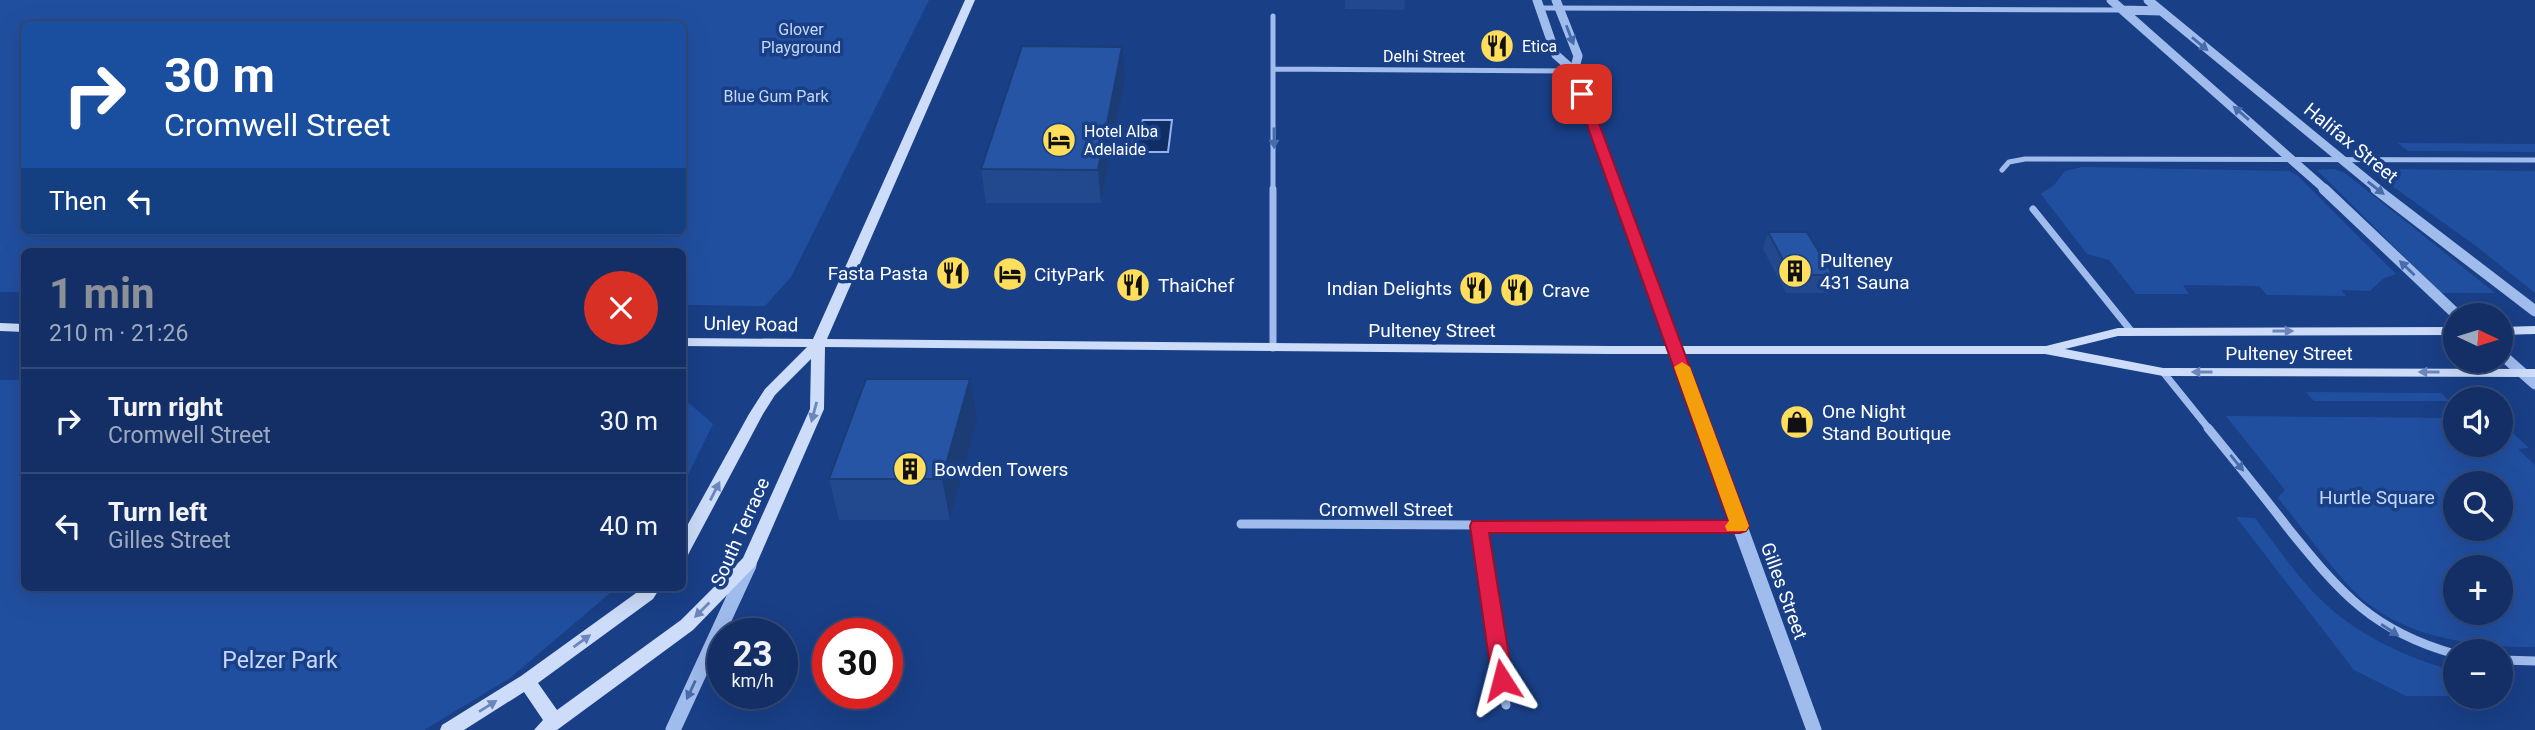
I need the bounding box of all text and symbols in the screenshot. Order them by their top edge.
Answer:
park label: Glover Playground [761,20,841,57]
one-way arrow [1564,25,1575,46]
restaurant icon: Etica [1478,27,1516,65]
one-way arrow [2192,36,2209,51]
place label: Etica [1522,37,1557,56]
text: 30 m [164,47,275,104]
street label: Delhi Street [1383,47,1465,66]
icon: right [49,49,140,140]
pin [1552,64,1612,124]
icon: arrive [1563,75,1601,113]
park label: Blue Gum Park [723,87,829,106]
street label: Halifax Street [2299,98,2403,188]
text: Cromwell Street [164,106,391,144]
one-way arrow [2232,106,2249,121]
hotel icon: Hotel Alba Adelaide [1040,121,1078,159]
place label: Hotel Alba Adelaide [1084,122,1158,159]
one-way arrow [1268,127,1280,149]
one-way arrow [2366,181,2384,196]
icon: left [121,182,159,220]
text: Then [49,186,107,216]
place label: Pulteney 431 Sauna [1820,249,1910,294]
building icon: Pulteney 431 Sauna [1776,252,1814,290]
restaurant icon: Fasta Pasta [934,254,972,292]
hotel icon: CityPark [991,255,1029,293]
one-way arrow [2399,259,2416,276]
place label: Fasta Pasta [828,262,928,285]
place label: CityPark [1034,263,1105,286]
restaurant icon: ThaiChef [1114,266,1152,304]
text: 1 min [49,269,155,318]
restaurant icon: Indian Delights [1457,269,1495,307]
button: close [584,271,658,345]
restaurant icon: Crave [1498,271,1536,309]
place label: ThaiChef [1158,274,1235,297]
place label: Indian Delights [1327,277,1452,300]
place label: Crave [1542,279,1590,302]
north arrow [2443,303,2513,373]
map controls [2443,303,2513,709]
street label: Unley Road [703,312,799,336]
street label: Pulteney Street [1368,319,1496,342]
text: 210 m · 21:26 [49,320,188,347]
one-way arrow [2272,325,2294,337]
street label: Pulteney Street [2225,342,2353,365]
one-way arrow [2191,366,2213,378]
one-way arrow [2418,366,2440,378]
button: sound [2443,387,2513,457]
text: Turn right [108,392,223,422]
place label: One Night Stand Boutique [1822,400,1951,445]
one-way arrow [808,401,819,423]
icon: right [49,402,87,440]
shop icon: One Night Stand Boutique [1778,403,1816,441]
text: 30 m [600,406,658,436]
text: Cromwell Street [108,422,271,449]
building icon: Bowden Towers [891,450,929,488]
one-way arrow [2229,455,2244,472]
place label: Bowden Towers [934,458,1068,481]
button: search [2443,471,2513,541]
street label: South Terrace [706,474,774,590]
one-way arrow [710,481,721,501]
park label: Hurtle Square [2319,486,2435,509]
text: Turn left [108,497,207,527]
street label: Cromwell Street [1319,498,1453,521]
icon: left [49,507,87,545]
text: 40 m [600,511,658,541]
text: Gilles Street [108,527,231,554]
street label: Gilles Street [1756,539,1812,643]
button: + [2443,555,2513,625]
one-way arrow [694,601,711,617]
speed limit sign: 30 [812,618,903,709]
one-way arrow [2381,623,2399,637]
text: 23 [732,634,773,675]
one-way arrow [573,635,591,649]
button: − [2443,639,2513,709]
position arrow [1465,643,1539,717]
park label: Pelzer Park [222,647,338,674]
text: km/h [731,670,774,691]
one-way arrow [686,680,697,700]
one-way arrow [478,699,497,712]

